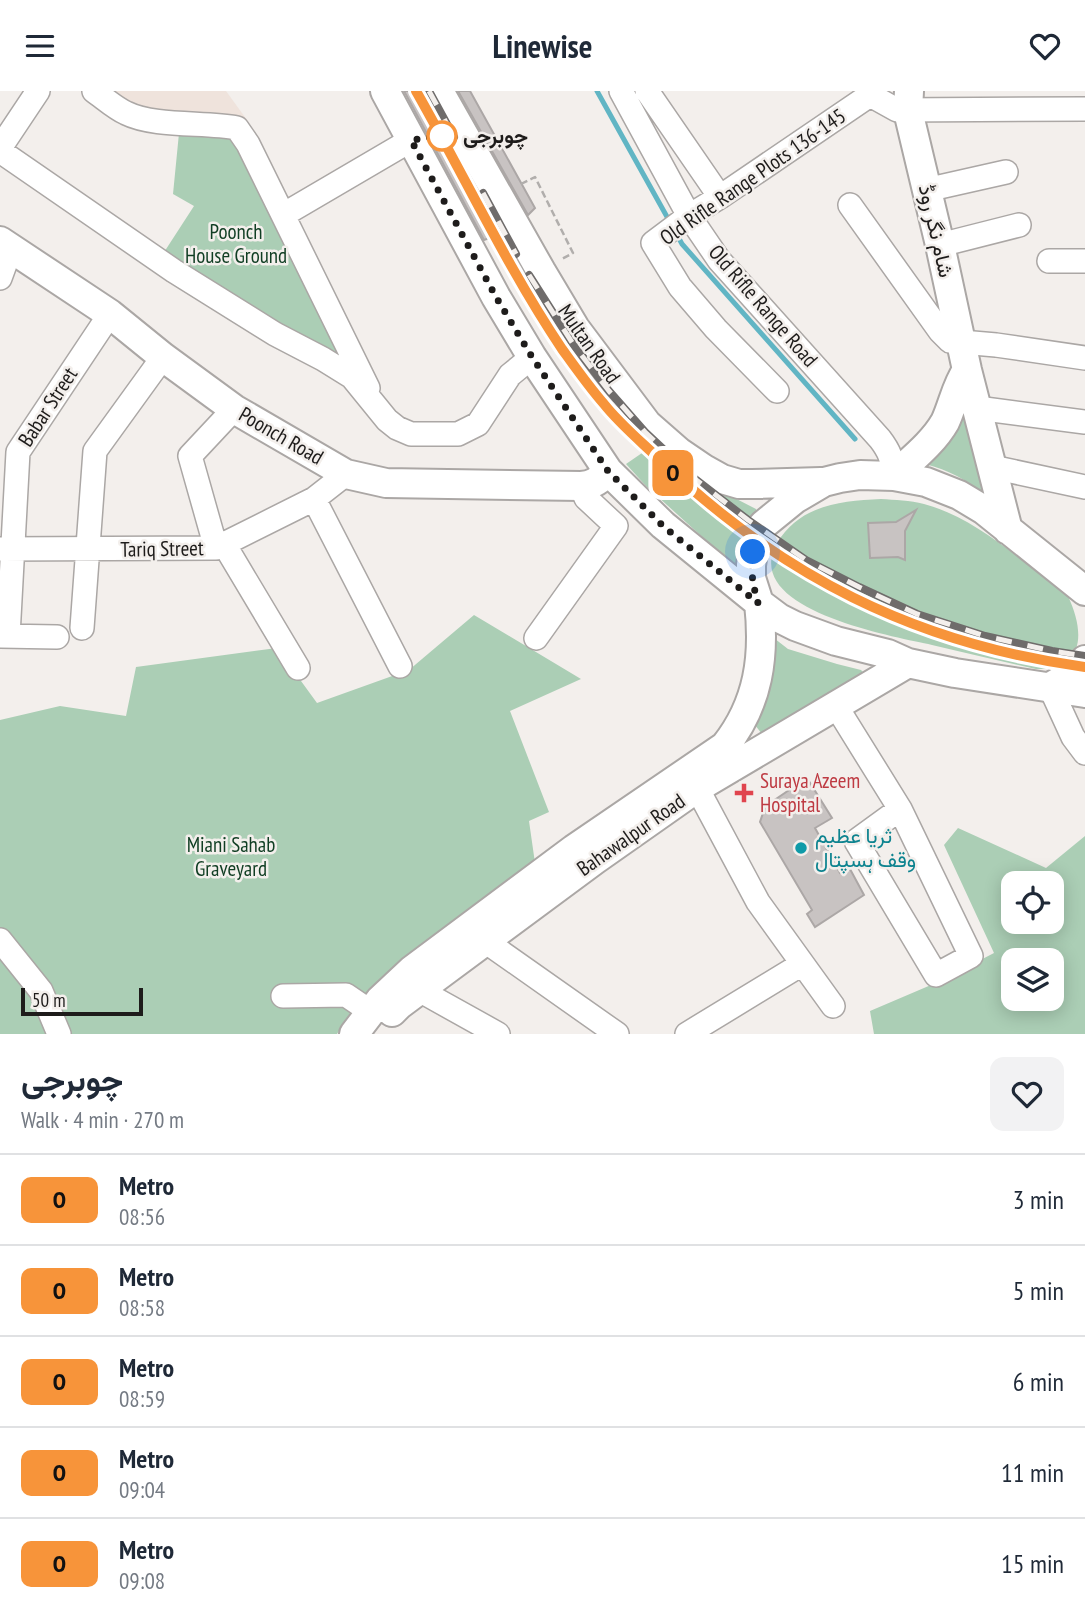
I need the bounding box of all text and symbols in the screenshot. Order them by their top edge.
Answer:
text: Linewise [492,25,593,67]
icon: menu [21,27,59,65]
icon: heart [1026,27,1064,65]
street label: Old Rifle Range Plots 136-145 [654,102,851,251]
marker: چوبرجی [427,121,457,151]
place label: چوبرجی [463,122,528,150]
street label: شام نگر روڈ [912,182,960,280]
park label: Poonch House Ground [185,218,287,269]
street label: Old Rifle Range Road [703,239,824,372]
street label: Multan Road [552,299,627,389]
street label: Babar Street [12,362,83,452]
street label: Poonch Road [234,401,328,471]
line badge: O [650,450,696,496]
text: O [666,457,680,488]
street label: Tariq Street [120,534,204,563]
your location [735,534,770,569]
place label: Suraya Azeem Hospital [760,767,860,818]
marker: Suraya Azeem Hospital [734,783,754,803]
street label: Bahawalpur Road [571,787,690,882]
place label: ثریا عظیم وقف ہسپتال [815,822,916,874]
park label: Miani Sahab Graveyard [187,831,275,882]
marker: ثریا عظیم وقف ہسپتال [793,840,809,856]
map controls [1001,871,1064,1011]
button: locate [1001,871,1064,934]
button: layers [1001,948,1064,1011]
scale bar [21,985,144,1017]
text: 50 m [32,988,66,1012]
text: چوبرجی [21,1057,123,1100]
button: heart [990,1057,1064,1131]
text: Walk · 4 min · 270 m [21,1105,184,1134]
text: Metro [119,1169,174,1202]
text: 3 min [1013,1183,1064,1216]
text: O [53,1184,66,1215]
text: 08:56 [119,1202,165,1231]
text: Metro [119,1260,174,1293]
text: 5 min [1013,1274,1064,1307]
text: O [53,1275,66,1306]
text: 08:58 [119,1293,165,1322]
text: Metro [119,1351,174,1384]
text: 6 min [1013,1365,1064,1398]
text: O [53,1366,66,1397]
text: 08:59 [119,1384,165,1413]
text: Metro [119,1442,174,1475]
text: 11 min [1001,1456,1064,1489]
text: O [53,1457,66,1488]
text: 09:04 [119,1475,165,1504]
text: Metro [119,1533,174,1566]
text: 15 min [1001,1547,1064,1580]
text: O [53,1548,66,1579]
text: 09:08 [119,1566,165,1595]

